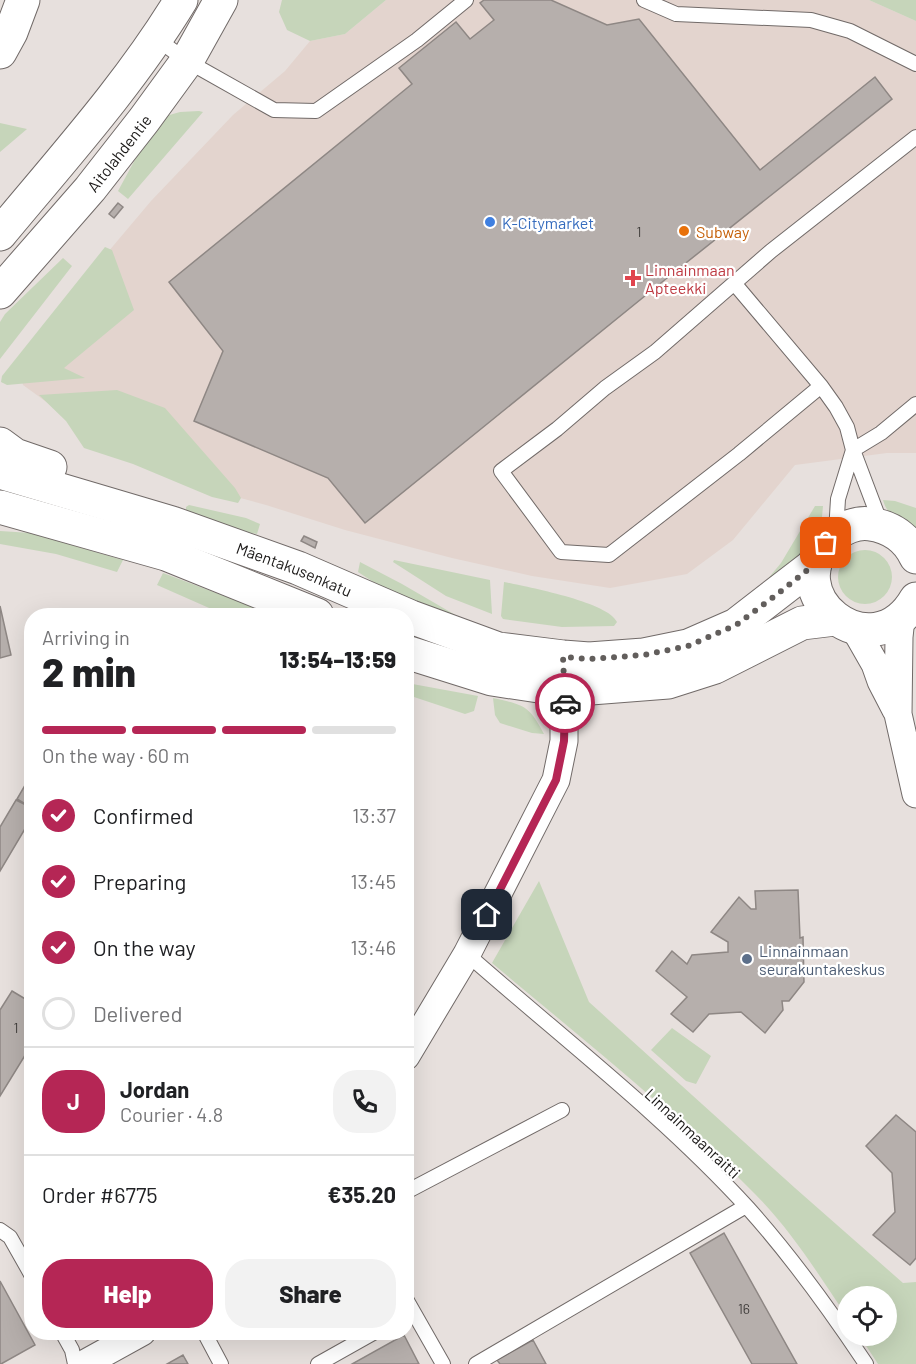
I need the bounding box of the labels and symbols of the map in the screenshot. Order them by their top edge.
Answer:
street label: Aitolahdentie [82,110,155,195]
place label: K-Citymarket [502,213,594,232]
marker: K-Citymarket [483,215,497,229]
place label: Subway [696,222,750,241]
house number: 1 [637,223,641,240]
marker: Subway [677,224,691,238]
place label: Linnainmaan Apteekki [645,260,735,297]
marker: Linnainmaan Apteekki [626,271,640,285]
pin [800,517,851,568]
street label: Mäentakusenkatu [234,537,355,600]
courier [535,673,595,733]
pin [461,889,512,940]
place label: Linnainmaan seurakuntakeskus [759,941,885,978]
marker: Linnainmaan seurakuntakeskus [740,952,754,966]
house number: 1 [14,1019,18,1036]
street label: Linnainmaanraitti [641,1084,745,1182]
house number: 16 [738,1300,750,1317]

